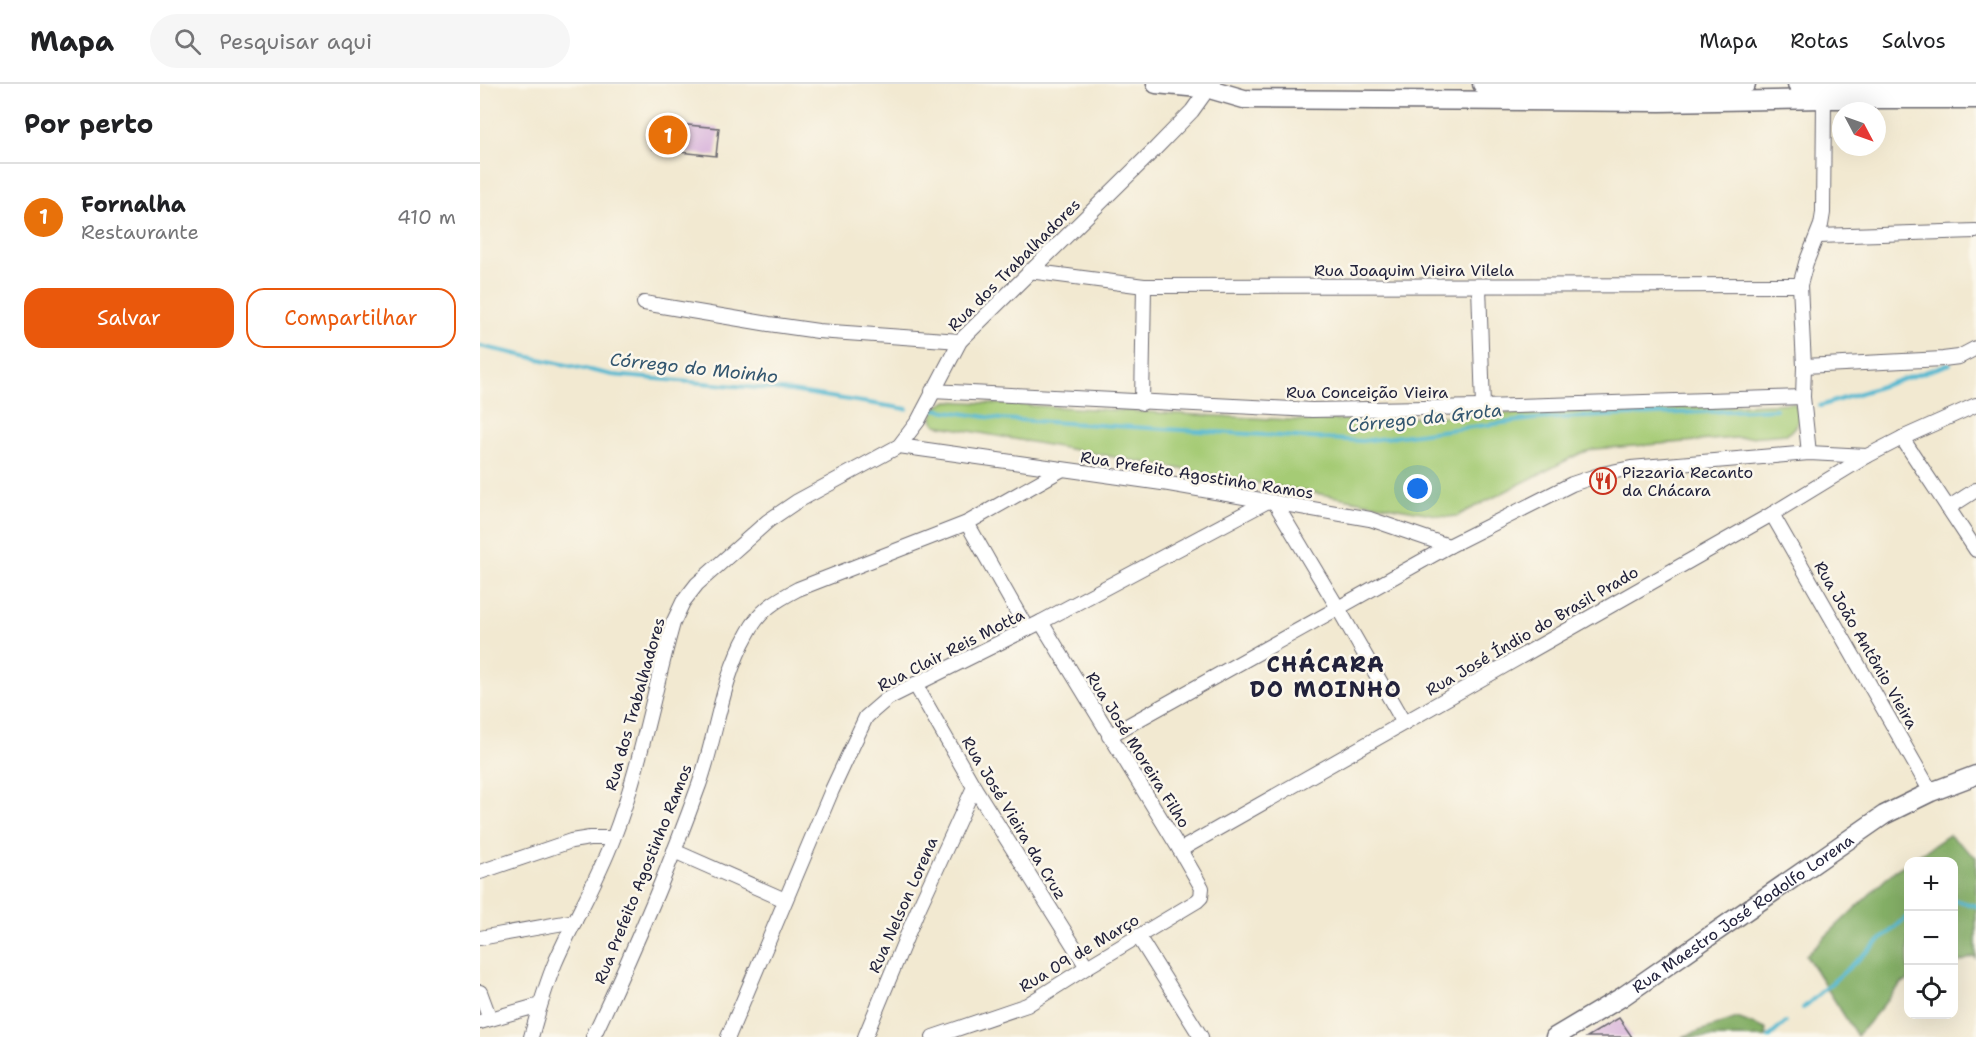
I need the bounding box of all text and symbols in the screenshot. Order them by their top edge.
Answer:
search box [150,14,570,68]
text: Mapa [30,22,114,60]
icon: search [171,25,204,58]
text: Pesquisar aqui [219,27,372,56]
text: Mapa [1699,27,1757,55]
text: Rotas [1790,27,1849,55]
text: Salvos [1882,27,1946,55]
north arrow [1832,102,1886,156]
text: Por perto [24,106,153,141]
pin: 1 [648,112,687,158]
text: Fornalha [81,190,186,219]
street label: Rua dos Trabalhadores [943,194,1085,336]
text: 1 [39,204,48,230]
text: 410 m [397,204,456,230]
text: Restaurante [81,219,199,245]
street label: Rua Joaquim Vieira Vilela [1314,260,1514,281]
button: Salvar [24,288,234,348]
button: Compartilhar [246,288,456,348]
water label: Córrego do Moinho [609,347,779,389]
street label: Rua Conceição Vieira [1286,382,1448,403]
water label: Córrego da Grota [1347,398,1503,438]
street label: Rua Prefeito Agostinho Ramos [1079,446,1315,504]
place label: Pizzaria Recanto da Chácara [1622,462,1753,501]
restaurant icon: Pizzaria Recanto da Chácara [1588,466,1618,496]
your location [1403,474,1432,503]
street label: Rua João Antônio Vieira [1809,557,1923,733]
street label: Rua José Índio do Brasil Prado [1422,561,1642,701]
street label: Rua Clair Reis Motta [874,604,1028,696]
street label: Rua dos Trabalhadores [600,615,670,793]
district label: CHÁCARA DO MOINHO [1250,648,1402,704]
street label: Rua José Moreira Filho [1081,668,1195,832]
street label: Rua José Vieira da Cruz [957,733,1071,903]
street label: Rua Prefeito Agostinho Ramos [589,761,697,987]
street label: Rua Maestro José Rodolfo Lorena [1628,829,1858,997]
street label: Rua Nelson Lorena [864,834,942,976]
map controls [1904,857,1958,1019]
button: + [1904,857,1958,911]
street label: Rua 09 de Março [1015,909,1143,997]
button: − [1904,911,1958,965]
button: locate [1904,965,1958,1019]

